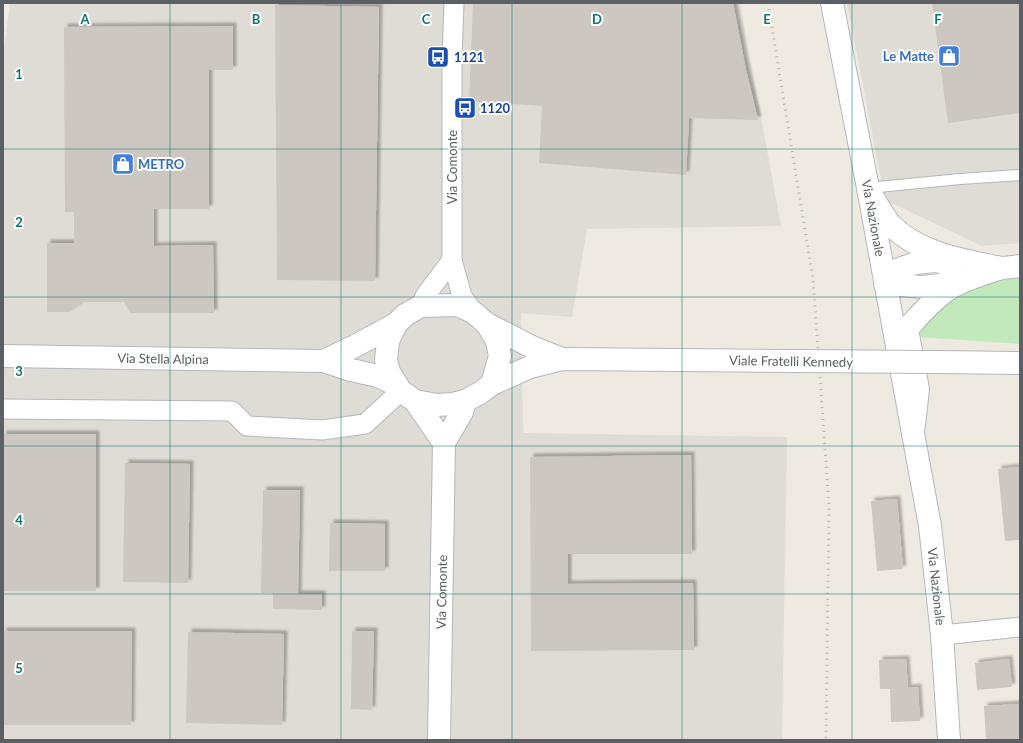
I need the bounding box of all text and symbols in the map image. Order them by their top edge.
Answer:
text: A [79,11,90,27]
text: B [252,11,261,27]
text: C [422,11,431,27]
text: D [592,11,602,27]
text: E [763,11,771,27]
text: F [934,11,942,27]
shop icon: Le Matte [936,43,962,69]
bus stop icon: 1121 [425,44,451,70]
place label: Le Matte [883,48,934,64]
place label: 1121 [454,49,484,65]
text: 1 [15,66,23,82]
bus stop icon: 1120 [452,95,478,121]
place label: 1120 [480,100,511,116]
street label: Via Comonte [444,130,460,204]
shop icon: METRO [110,151,136,177]
place label: METRO [138,156,185,172]
street label: Via Nazionale [859,178,888,258]
text: 2 [15,214,23,230]
street label: Via Stella Alpina [117,350,209,367]
street label: Viale Fratelli Kennedy [729,352,853,370]
text: 3 [15,363,23,379]
text: 4 [15,512,23,528]
street label: Via Nazionale [924,547,949,626]
street label: Via Comonte [433,555,450,629]
text: 5 [15,660,23,676]

